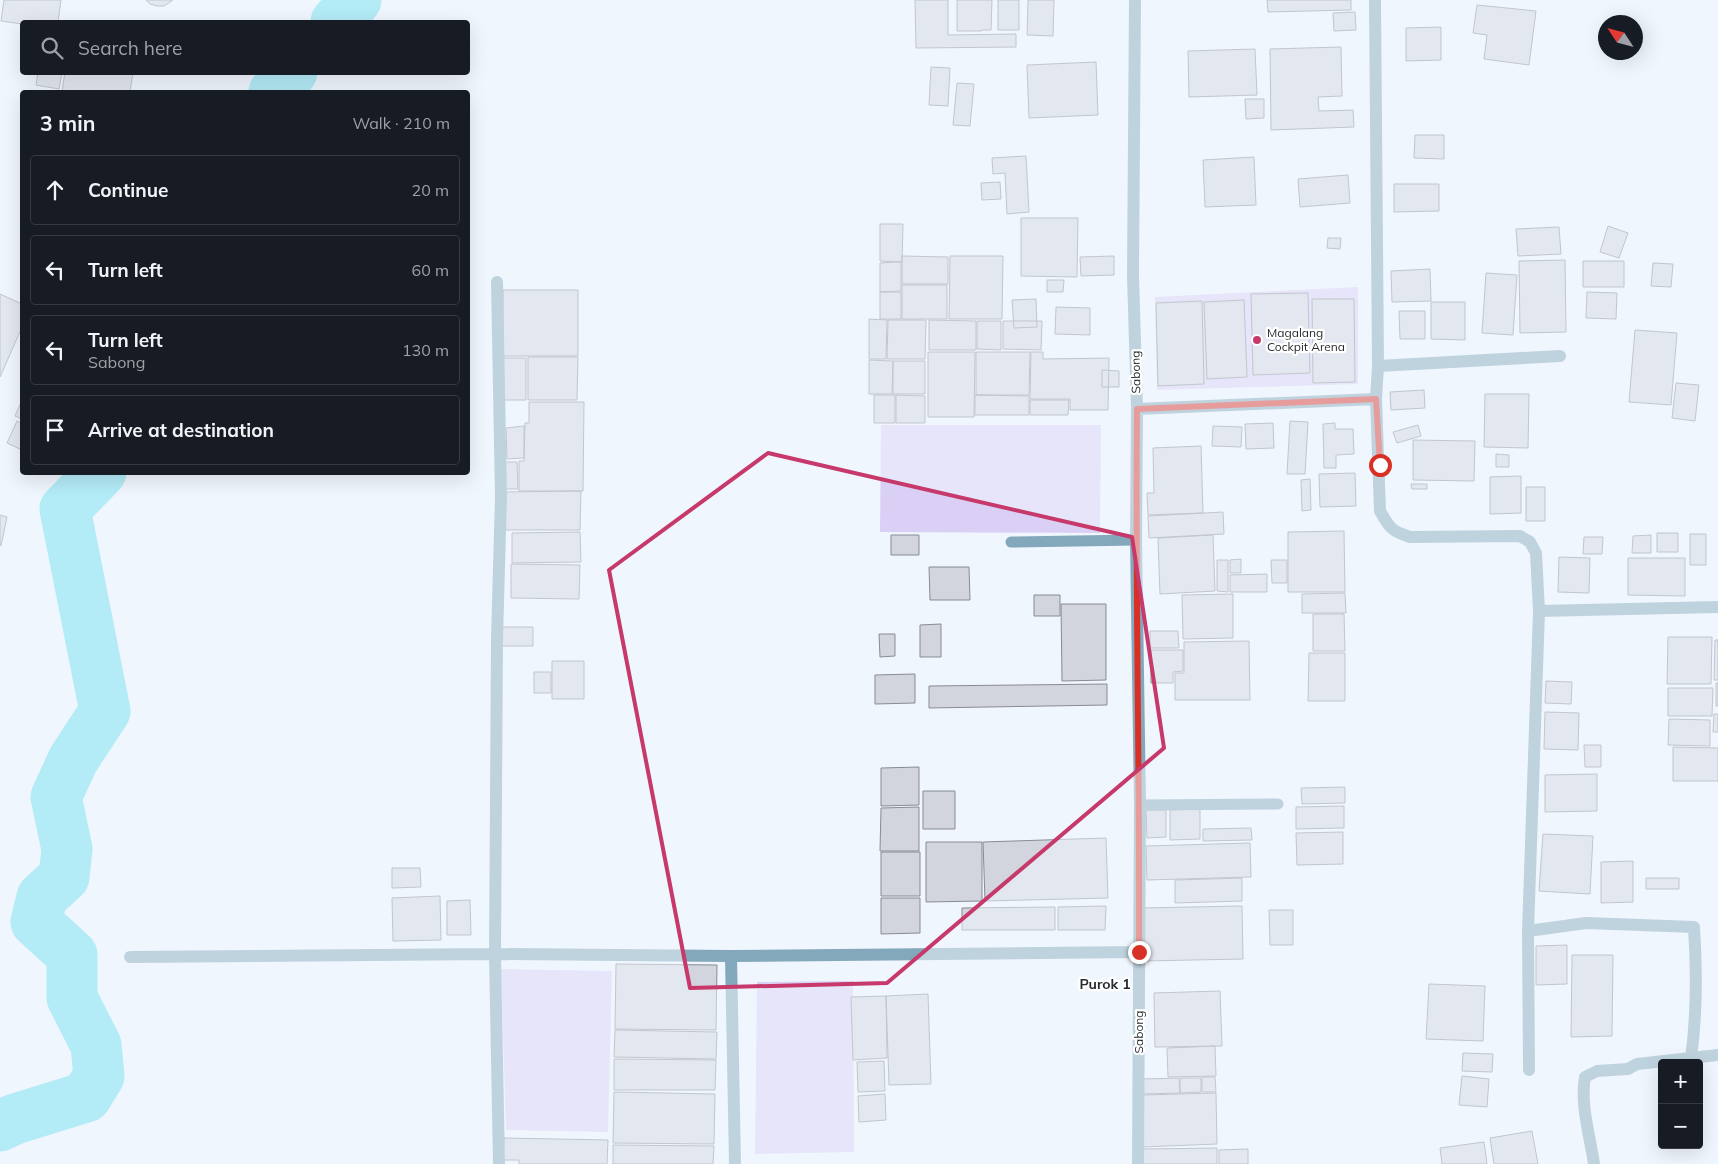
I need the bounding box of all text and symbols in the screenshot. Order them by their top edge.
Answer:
north arrow [1598,15,1643,60]
search box [20,20,470,75]
icon: search [38,34,66,62]
text: Search here [78,36,182,60]
text: 3 min [40,110,95,136]
text: Walk · 210 m [352,113,450,133]
icon: ahead [41,176,69,204]
text: Continue [88,178,168,202]
text: 20 m [412,180,449,200]
icon: left [41,256,69,284]
text: Turn left [88,258,163,282]
text: 60 m [412,260,449,280]
place label: Magalang Cockpit Arena [1267,325,1345,354]
text: Turn left [88,328,163,352]
marker: Magalang Cockpit Arena [1251,334,1263,346]
icon: left [41,336,69,364]
text: 130 m [402,340,449,360]
street label: Sabong [1128,350,1143,394]
text: Sabong [88,352,145,372]
icon: arrive [41,416,69,444]
text: Arrive at destination [88,418,274,442]
route start [1369,454,1392,477]
route end [1128,941,1151,964]
district label: Purok 1 [1079,975,1131,993]
street label: Sabong [1131,1011,1146,1054]
map controls [1658,1059,1703,1149]
button: + [1658,1059,1703,1104]
button: − [1658,1104,1703,1149]

